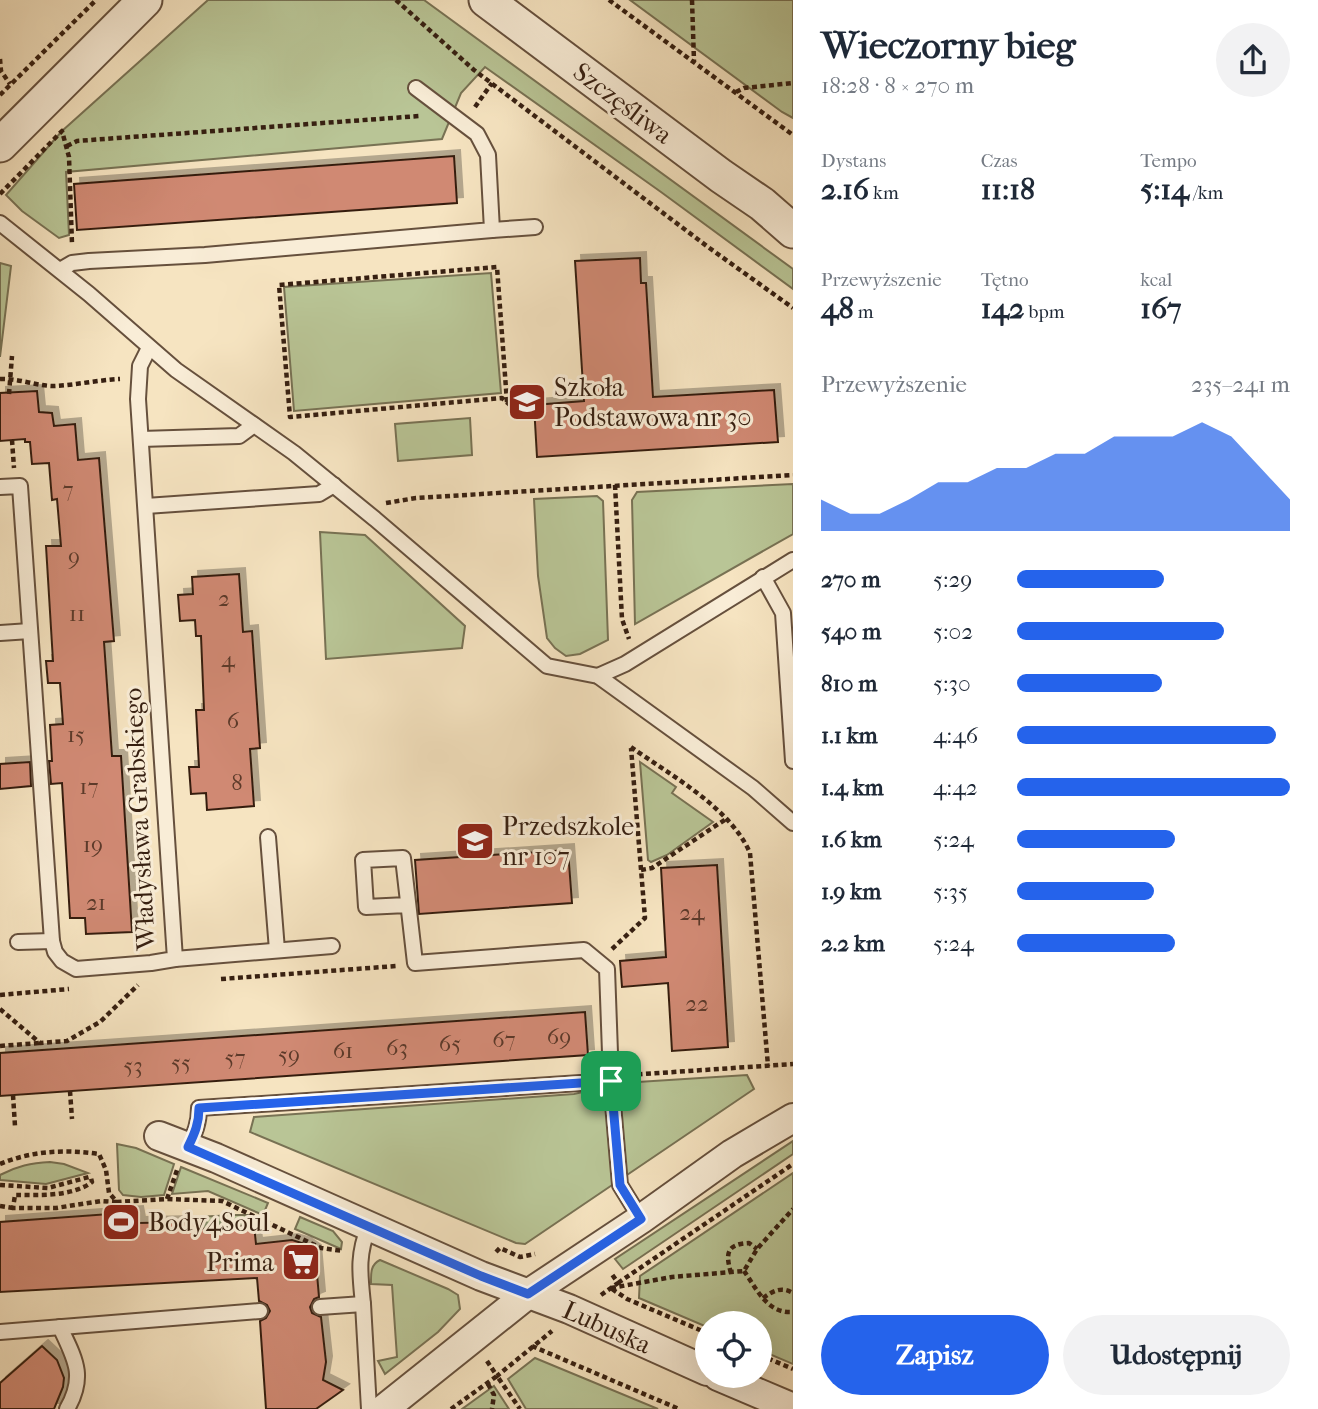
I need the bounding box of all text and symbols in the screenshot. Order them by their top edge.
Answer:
text: Wieczorny bieg [821,23,1076,68]
button: share [1216,23,1290,97]
street label: Szczęśliwa [566,56,679,152]
text: 18:28 · 8 × 270 m [821,72,974,99]
text: Dystans [821,150,886,172]
text: Czas [981,150,1018,172]
text: Tempo [1140,150,1197,172]
text: 2.16 [821,172,869,207]
text: 11:18 [981,172,1035,207]
text: 5:14 [1140,172,1189,207]
text: km [869,182,899,204]
text: /km [1189,182,1223,204]
text: Przewyższenie [821,269,942,291]
text: Tętno [981,269,1029,291]
text: kcal [1140,269,1172,291]
text: 48 [821,291,854,326]
text: 142 [981,291,1025,326]
text: 167 [1140,291,1181,326]
text: m [854,301,874,323]
text: bpm [1025,301,1065,323]
text: Przewyższenie [821,371,967,398]
text: 235–241 m [1191,371,1290,398]
place label: Szkoła Podstawowa nr 30 [554,372,752,433]
school or university icon: Szkoła Podstawowa nr 30 [506,381,548,423]
house number: 7 [62,476,74,503]
house number: 9 [68,543,80,570]
text: 270 m [821,566,881,593]
text: 5:29 [933,566,972,593]
house number: 2 [218,585,230,612]
house number: 11 [69,600,85,627]
text: 540 m [821,618,881,645]
text: 5:02 [933,618,973,645]
house number: 4 [221,646,236,673]
text: 810 m [821,670,877,697]
text: 5:30 [933,670,971,697]
street label: Władysława Grabskiego [117,687,162,952]
house number: 6 [227,707,240,734]
house number: 15 [67,721,85,748]
text: 1.1 km [821,722,878,749]
text: 4:46 [933,722,978,749]
house number: 8 [231,769,243,796]
house number: 17 [79,773,99,800]
text: 1.4 km [821,774,884,801]
text: 4:42 [933,774,978,801]
place label: Przedszkole nr 107 [502,811,634,872]
school or university icon: Przedszkole nr 107 [454,820,496,862]
text: 1.6 km [821,826,882,853]
text: 5:24 [933,826,974,853]
house number: 19 [83,831,103,858]
text: 1.9 km [821,878,881,905]
text: 5:35 [933,878,968,905]
house number: 21 [86,889,106,916]
house number: 24 [679,899,706,926]
text: 2.2 km [821,930,885,957]
text: 5:24 [933,930,974,957]
house number: 22 [685,990,709,1017]
house number: 69 [547,1023,571,1050]
house number: 67 [492,1026,516,1053]
house number: 65 [439,1030,461,1057]
house number: 63 [386,1034,408,1061]
house number: 61 [333,1037,353,1064]
house number: 59 [278,1041,300,1068]
house number: 57 [224,1044,246,1071]
house number: 55 [171,1049,191,1076]
pin [581,1051,641,1111]
house number: 53 [123,1052,143,1079]
icon: arrive [592,1062,630,1100]
sports icon: Body4Soul [100,1201,142,1243]
place label: Body4Soul [148,1207,269,1238]
supermarket icon: Prima [280,1241,322,1283]
place label: Prima [206,1247,275,1278]
street label: Lubuska [558,1294,657,1361]
map controls [695,1311,772,1388]
button: locate [695,1311,772,1388]
button: Zapisz [821,1315,1049,1395]
button: Udostępnij [1063,1315,1290,1395]

